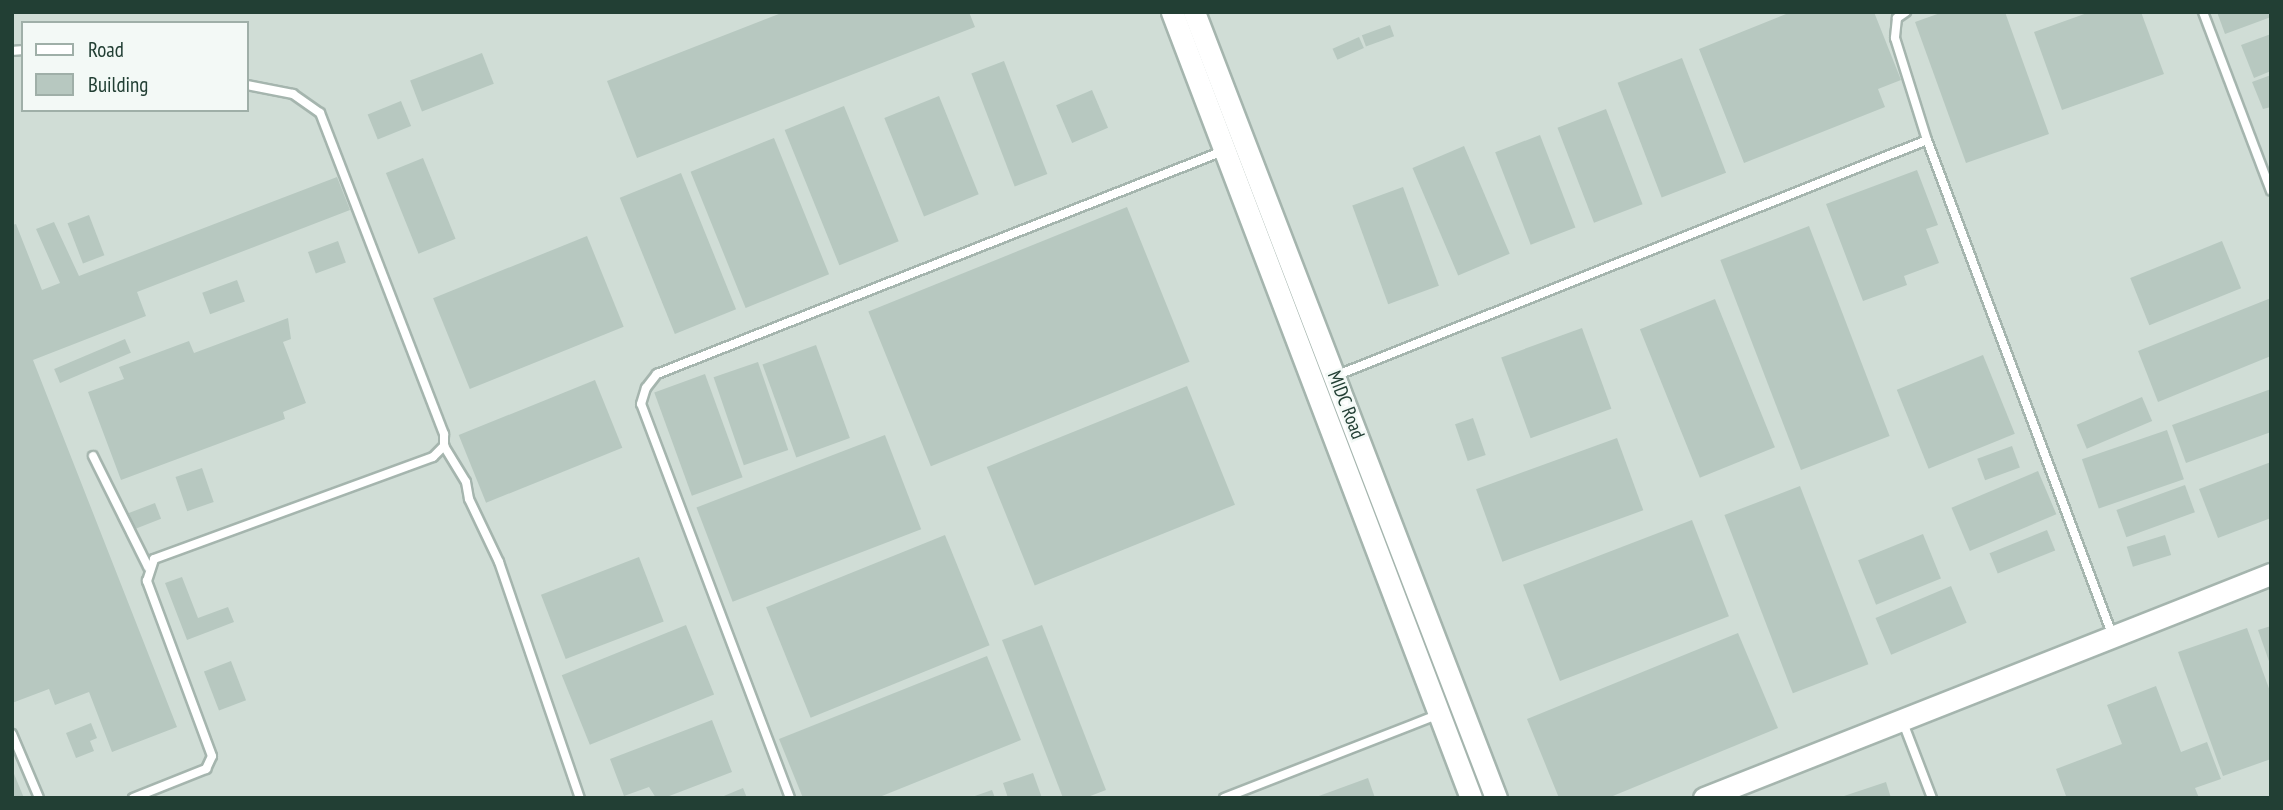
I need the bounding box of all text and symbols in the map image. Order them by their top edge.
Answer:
legend [21,21,248,112]
text: Road [88,36,124,63]
text: Building [88,71,148,98]
street label: MIDC Road [1323,367,1369,443]

